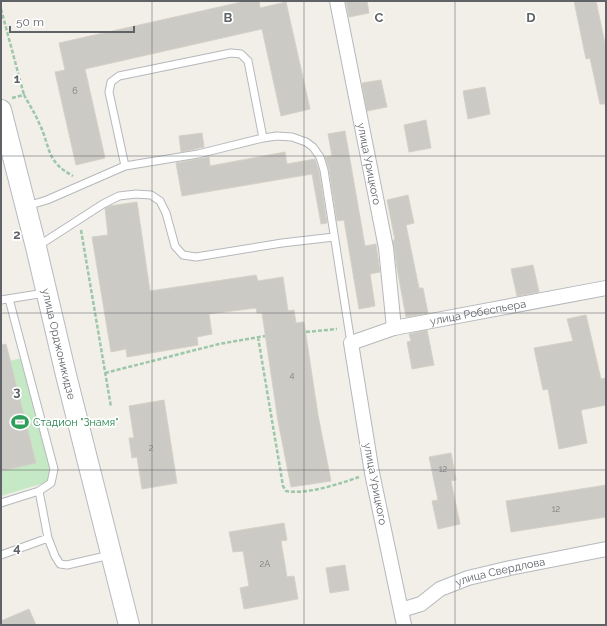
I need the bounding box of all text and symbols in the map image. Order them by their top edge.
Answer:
scale bar [10,8,134,34]
text: B [224,10,233,25]
text: C [375,10,384,25]
text: D [526,10,536,25]
text: 50 m [16,15,44,29]
text: 1 [14,71,21,86]
house number: 6 [72,86,78,96]
street label: улица Урицкого [355,122,384,206]
text: 2 [13,227,21,242]
street label: улица Орджоникидзе [39,287,79,401]
street label: улица Робеспьера [429,297,527,328]
house number: 4 [290,370,295,380]
text: 3 [13,384,21,399]
sports icon: Стадион "Знамя" [10,412,30,432]
place label: Стадион "Знамя" [33,416,118,429]
street label: улица Урицкого [361,442,389,527]
house number: 2 [149,443,154,453]
house number: 12 [439,464,448,474]
house number: 12 [552,504,561,514]
text: 4 [13,540,21,555]
street label: улица Свердлова [453,555,546,589]
house number: 2А [260,559,270,569]

